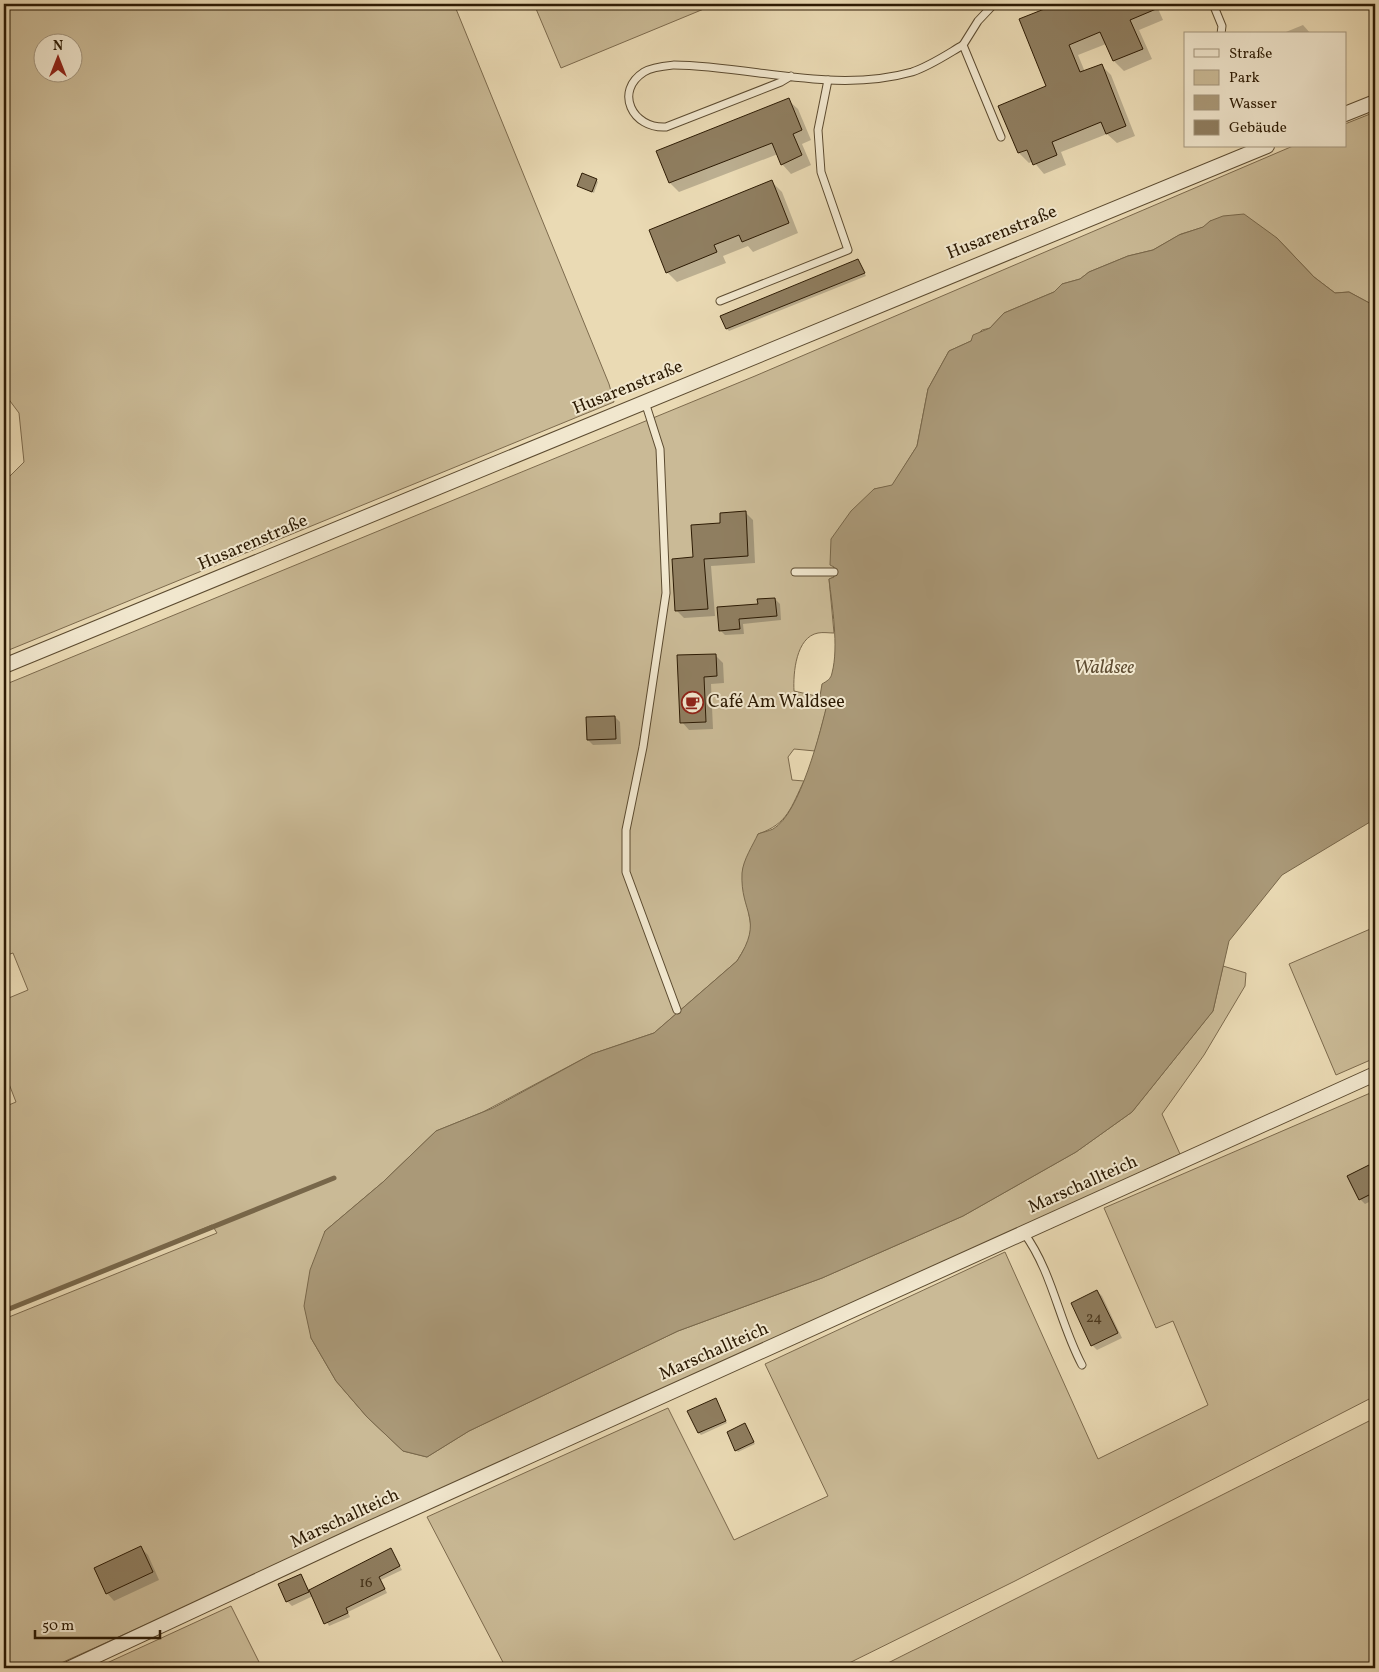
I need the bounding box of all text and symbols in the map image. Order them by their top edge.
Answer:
north arrow [32,32,82,82]
legend [1184,32,1346,148]
text: N [53,37,63,56]
text: Straße [1229,44,1272,65]
text: Park [1229,68,1260,89]
text: Wasser [1229,94,1277,115]
text: Gebäude [1229,118,1287,139]
street label: Husarenstraße [943,199,1061,267]
street label: Husarenstraße [569,354,687,422]
street label: Husarenstraße [194,509,312,577]
water label: Waldsee [1074,655,1134,681]
cafe icon: Café Am Waldsee [680,690,704,714]
place label: Café Am Waldsee [708,690,845,715]
street label: Marschallteich [1024,1150,1142,1220]
house number: 24 [1086,1308,1102,1329]
street label: Marschallteich [655,1317,773,1387]
street label: Marschallteich [287,1483,404,1555]
house number: 16 [359,1573,373,1594]
scale bar [35,1607,160,1639]
text: 50 m [42,1616,74,1637]

